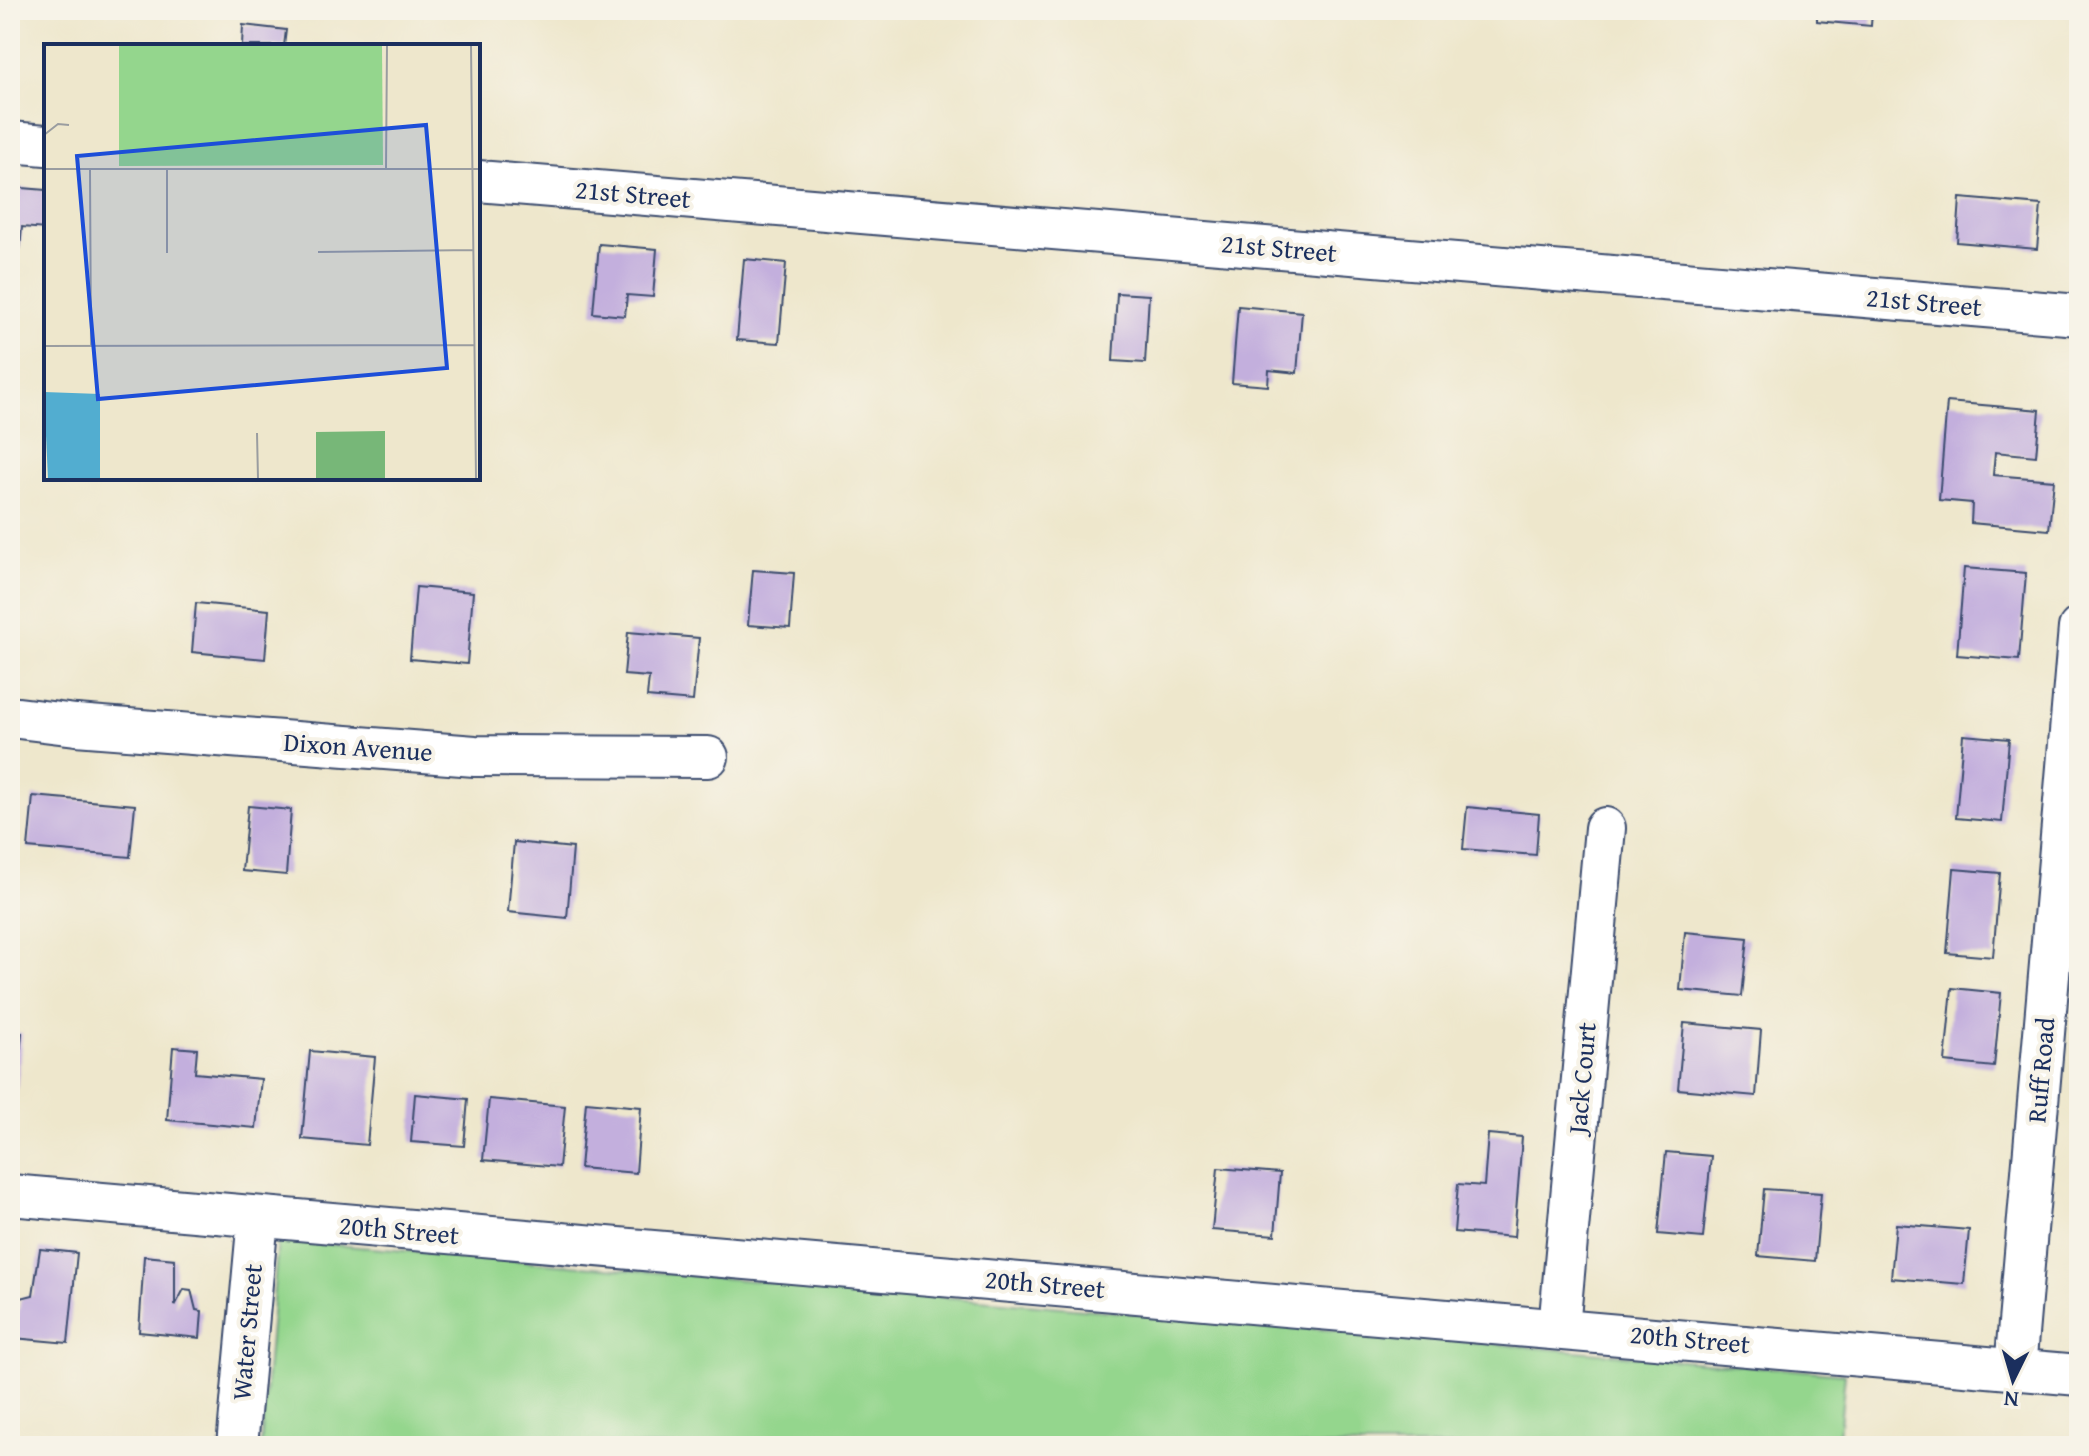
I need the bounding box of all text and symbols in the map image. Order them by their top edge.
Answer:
inset map [44,44,480,480]
street label: 21st Street [574,169,693,218]
street label: 21st Street [1220,223,1339,272]
street label: 21st Street [1865,277,1984,326]
street label: Dixon Avenue [282,722,434,771]
street label: Ruff Road [2016,1015,2065,1124]
street label: Jack Court [1557,1021,1606,1138]
street label: 20th Street [337,1205,461,1254]
street label: 20th Street [983,1259,1107,1308]
street label: Water Street [221,1262,272,1402]
street label: 20th Street [1628,1314,1752,1363]
north arrow [1973,1340,2053,1420]
text: N [2002,1383,2020,1417]

